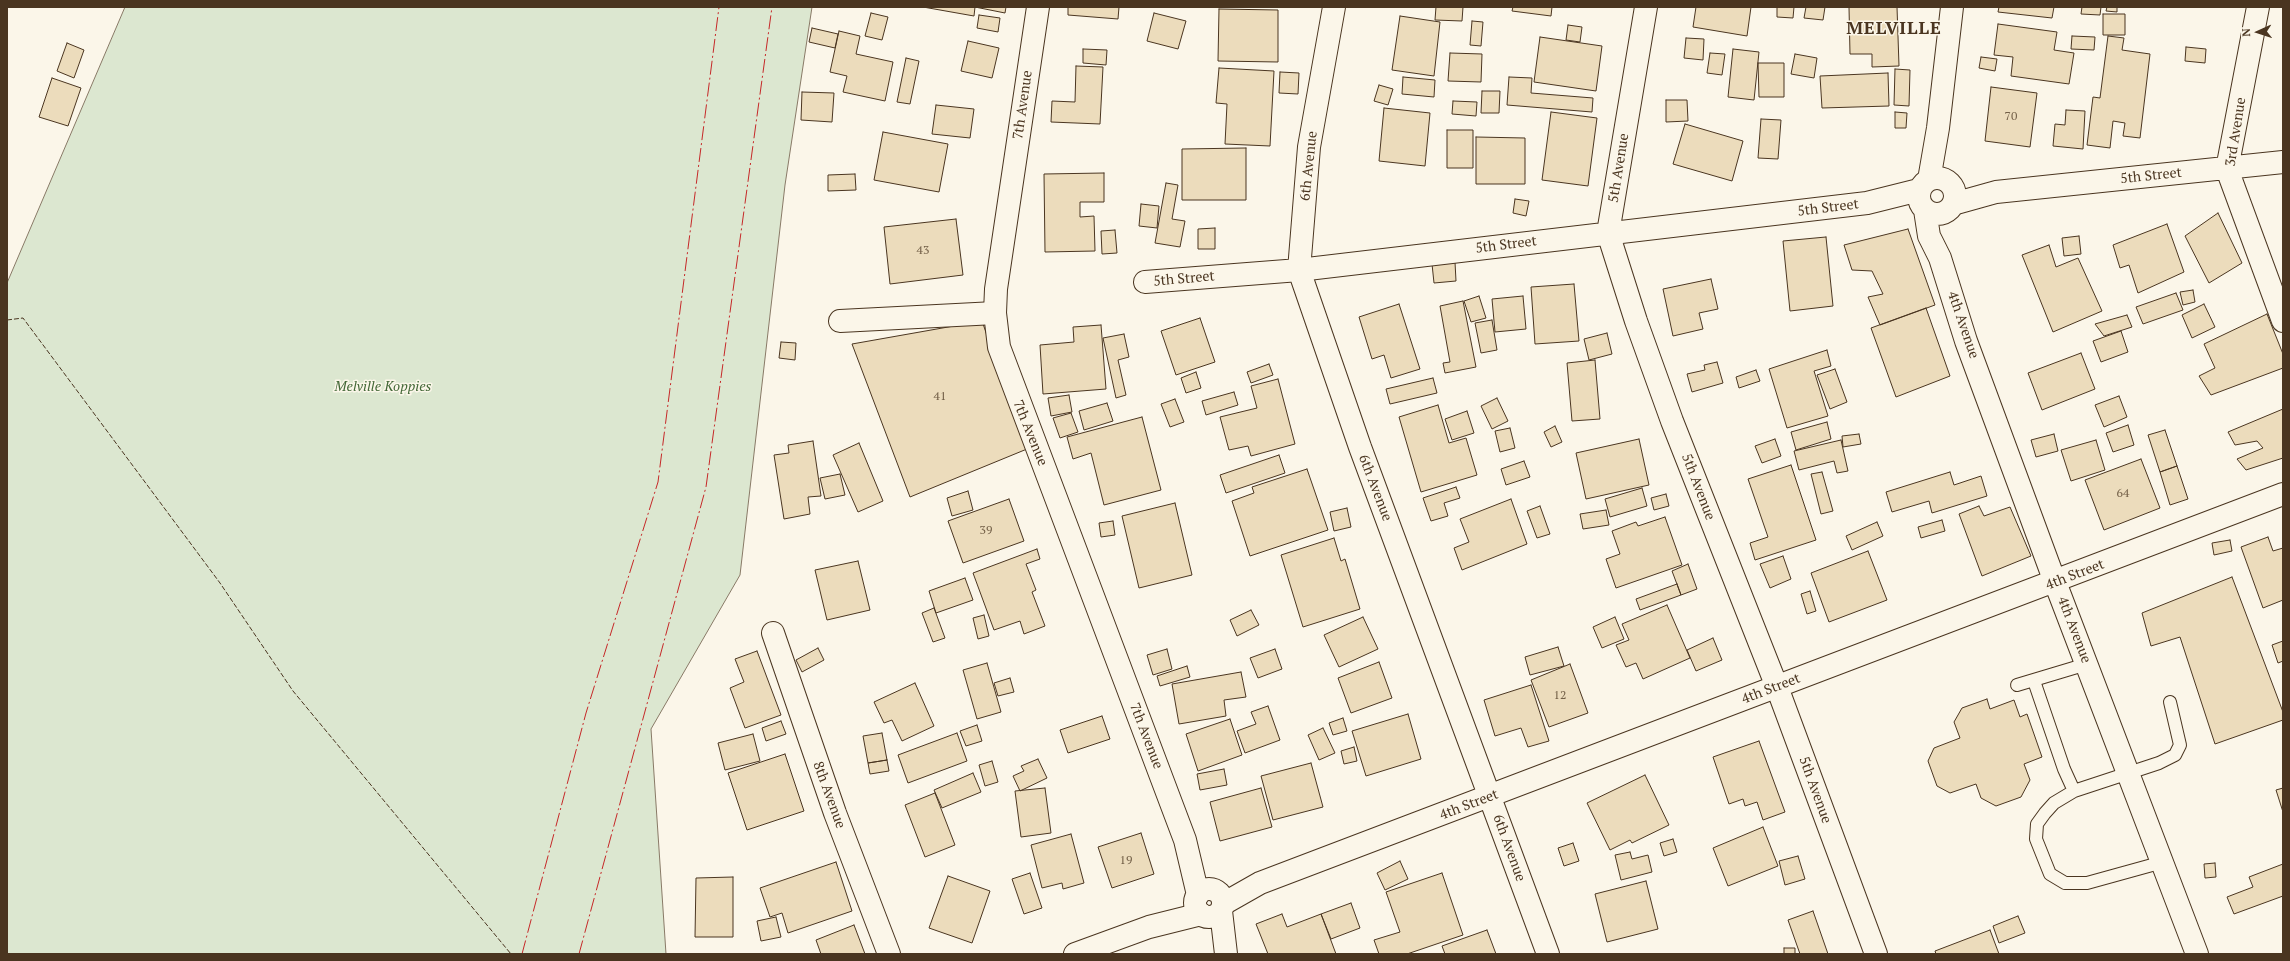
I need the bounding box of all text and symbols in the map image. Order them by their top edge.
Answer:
north arrow [2238,12,2278,52]
district label: MELVILLE [1846,18,1942,40]
text: N [2239,28,2253,37]
street label: 7th Avenue [1010,69,1036,141]
street label: 3rd Avenue [2222,96,2250,168]
house number: 70 [2005,110,2017,124]
street label: 6th Avenue [1297,130,1321,202]
street label: 5th Avenue [1605,132,1633,204]
street label: 5th Street [2119,164,2183,188]
street label: 5th Street [1796,196,1860,220]
street label: 5th Street [1474,233,1538,257]
house number: 43 [917,244,929,258]
street label: 5th Street [1153,268,1215,290]
street label: 4th Avenue [1944,289,1982,361]
park label: Melville Koppies [335,379,431,395]
house number: 41 [934,390,946,404]
street label: 7th Avenue [1009,398,1051,468]
street label: 5th Avenue [1678,451,1718,523]
street label: 6th Avenue [1355,452,1395,524]
house number: 64 [2117,487,2129,501]
house number: 39 [980,524,992,538]
street label: 4th Street [2043,556,2107,594]
street label: 4th Avenue [2054,594,2094,666]
street label: 4th Street [1739,670,1803,708]
house number: 12 [1554,689,1566,703]
street label: 7th Avenue [1126,701,1166,771]
street label: 5th Avenue [1795,754,1835,826]
street label: 8th Avenue [809,759,849,831]
street label: 4th Street [1437,786,1501,824]
street label: 6th Avenue [1489,812,1529,884]
house number: 19 [1120,854,1132,868]

